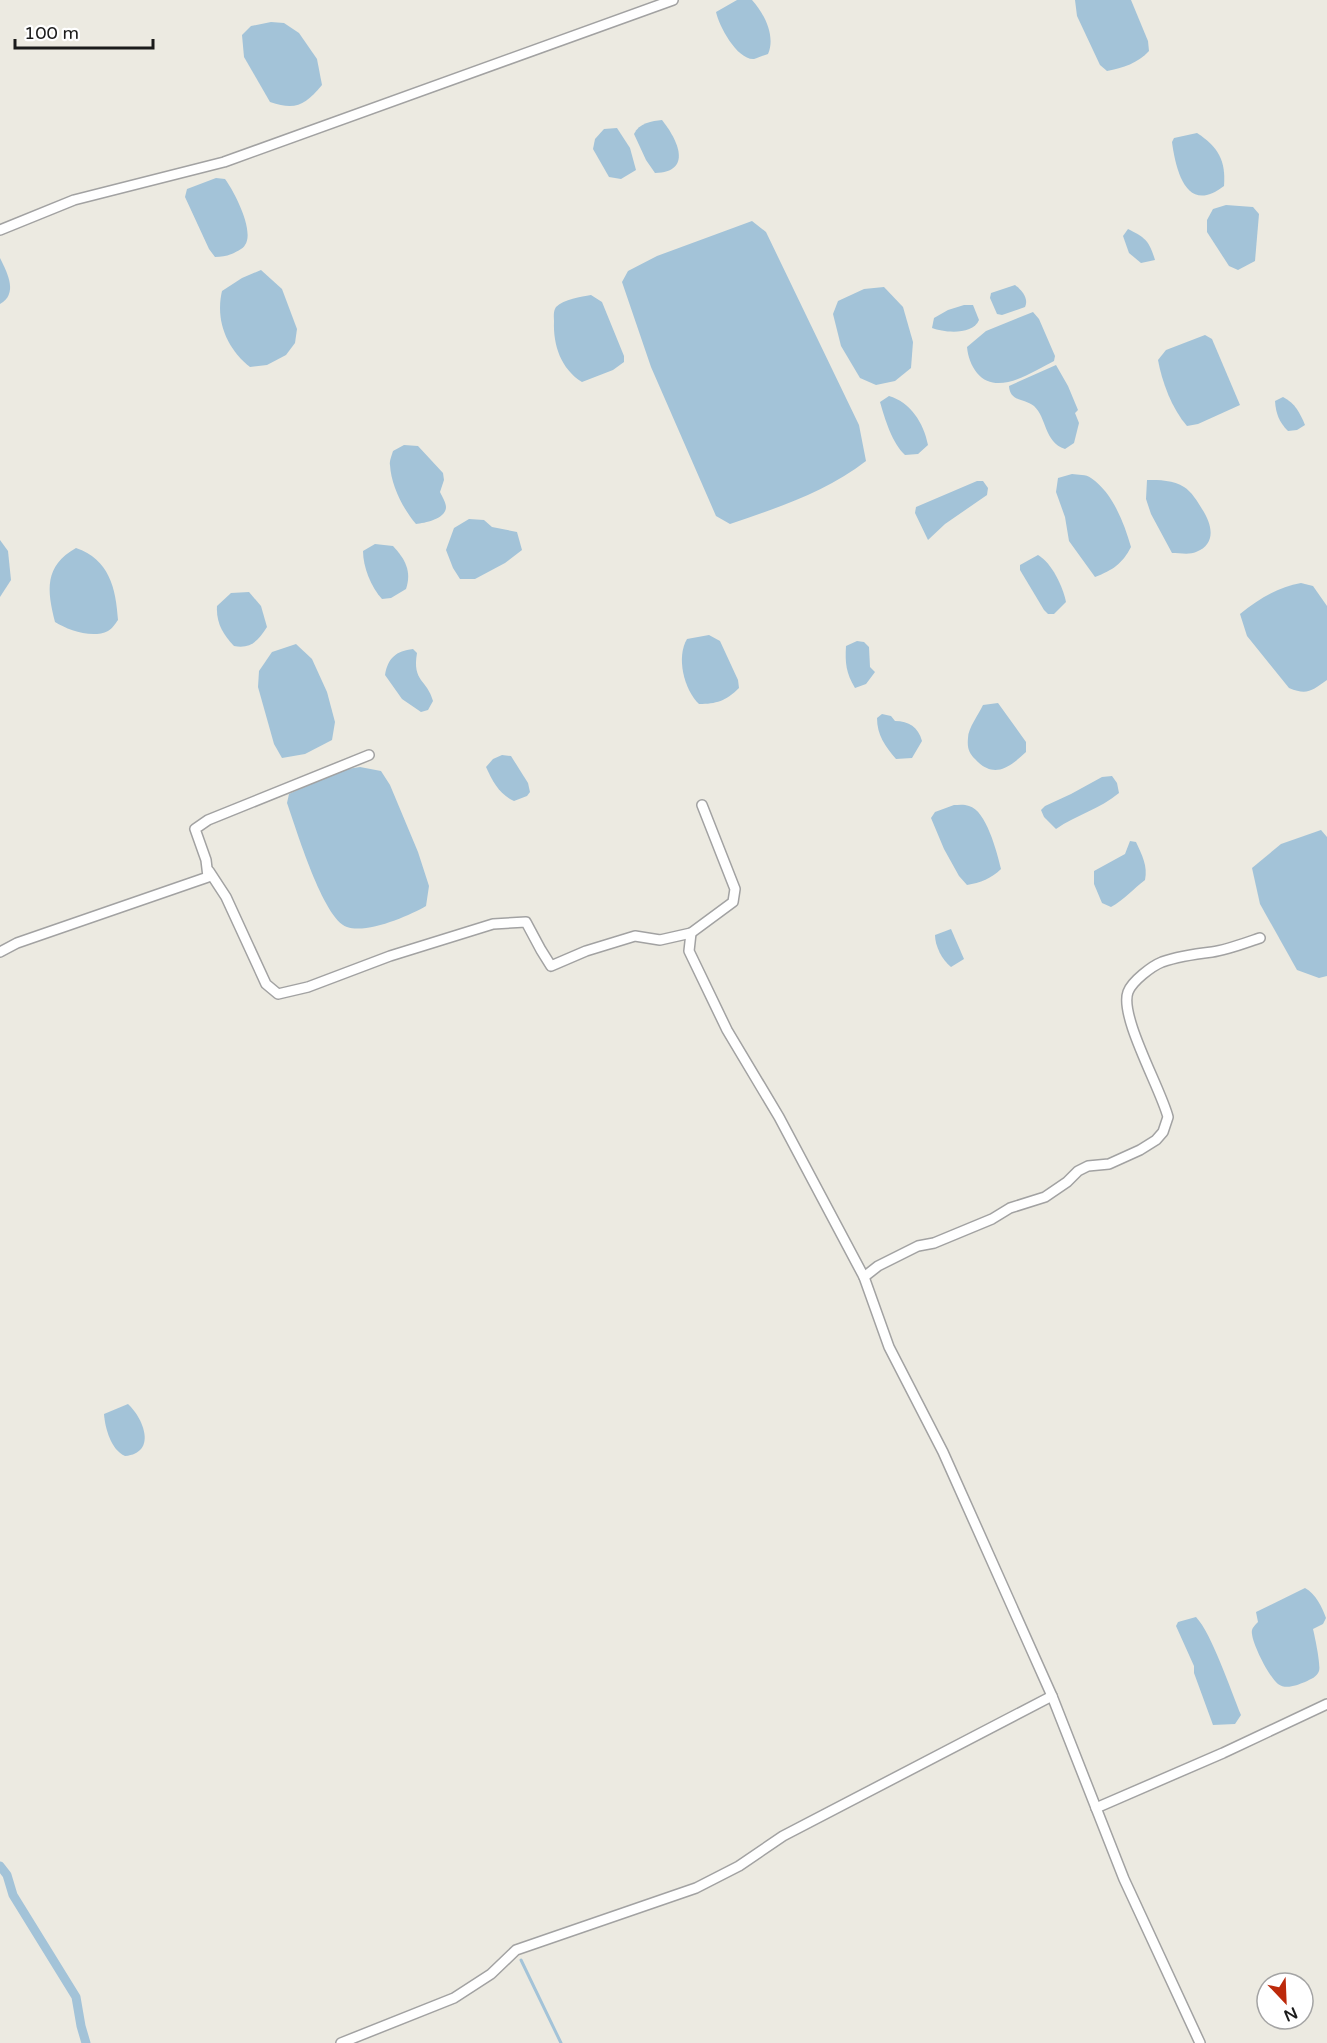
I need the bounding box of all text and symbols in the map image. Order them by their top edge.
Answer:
scale bar [15,12,153,50]
text: 100 m [24,22,79,44]
north arrow [1255,1971,1315,2031]
text: N [1281,2002,1300,2026]

